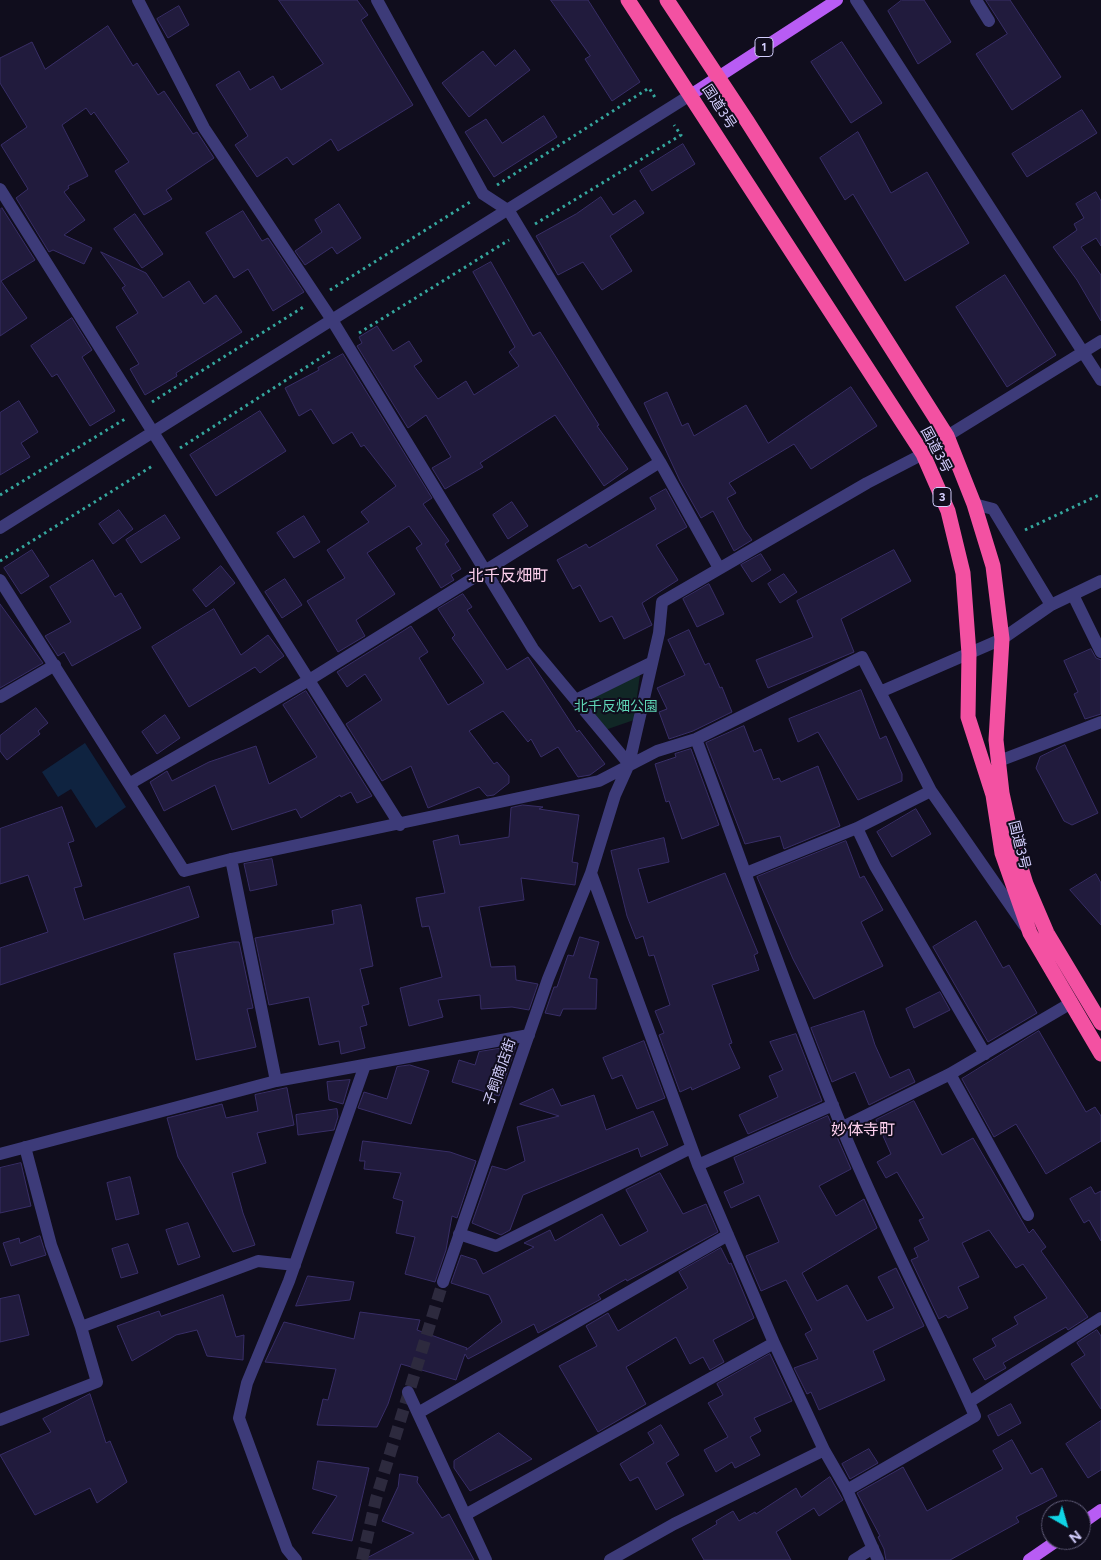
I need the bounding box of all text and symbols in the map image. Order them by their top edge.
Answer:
road number: 1 [755,38,773,56]
street label: 国道3号 [698,82,740,132]
street label: 国道3号 [917,424,955,476]
road number: 3 [933,488,951,507]
district label: 北千反畑町 [468,566,548,586]
park label: 北千反畑公園 [574,699,658,715]
street label: 国道3号 [1005,819,1033,871]
street label: 子飼商店街 [481,1036,519,1108]
district label: 妙体寺町 [831,1120,895,1140]
north arrow [1041,1500,1091,1550]
text: N [1065,1526,1084,1546]

